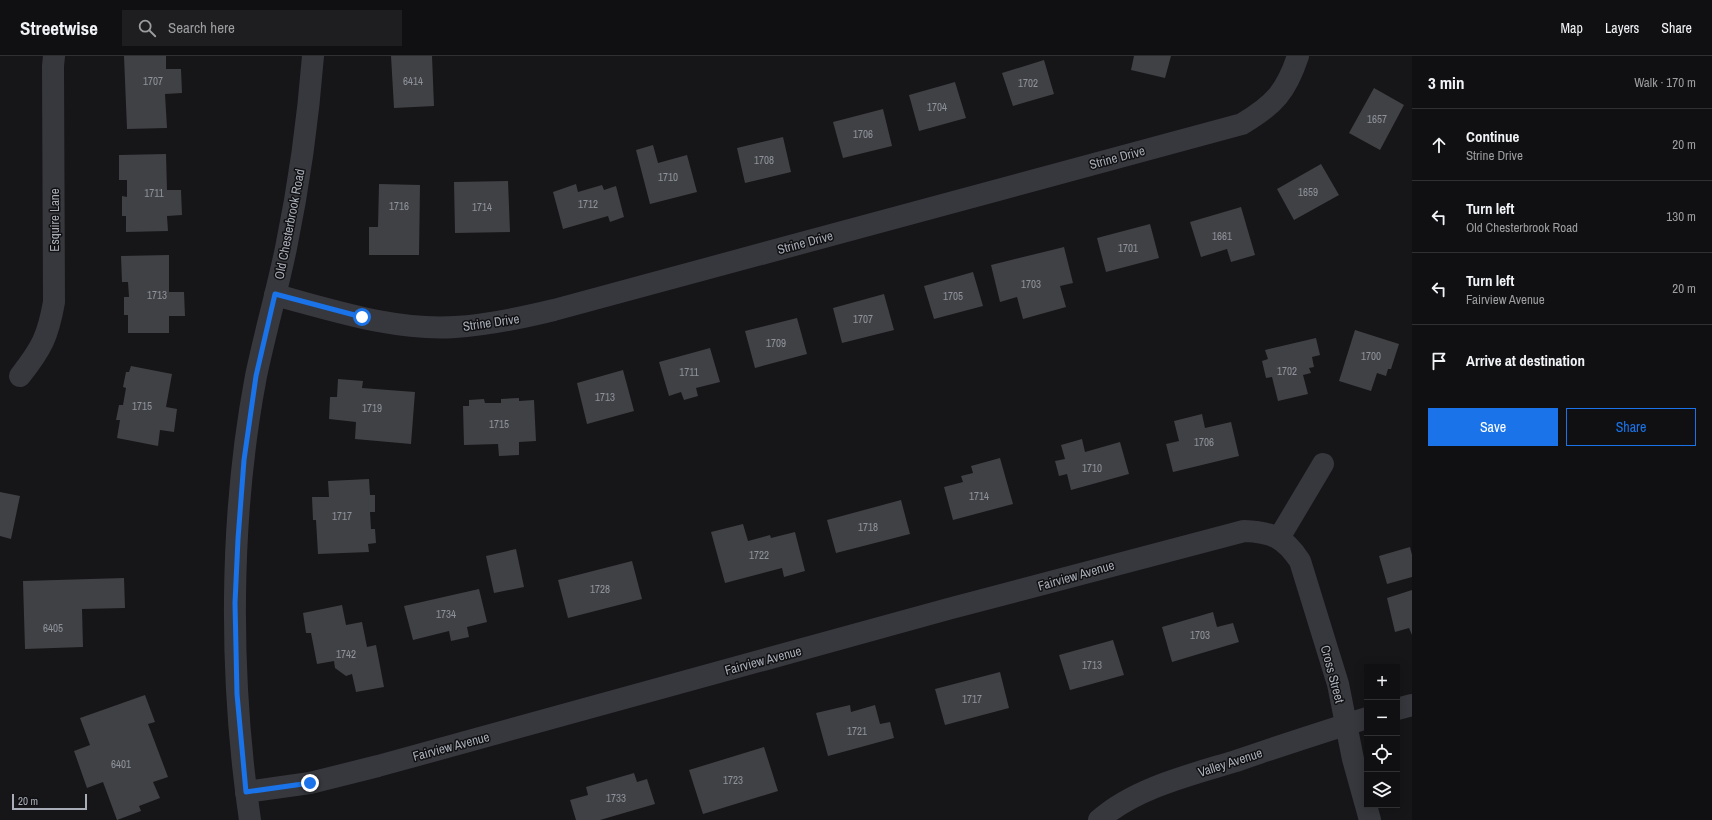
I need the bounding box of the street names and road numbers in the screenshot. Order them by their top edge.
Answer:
street label: Strine Drive [1087,142,1147,173]
street label: Old Chesterbrook Road [270,167,309,281]
street label: Esquire Lane [46,188,63,252]
street label: Strine Drive [775,227,835,258]
street label: Strine Drive [462,310,520,335]
street label: Fairview Avenue [1036,556,1116,594]
street label: Fairview Avenue [723,642,803,679]
street label: Cross Street [1317,643,1348,705]
street label: Fairview Avenue [411,728,491,765]
street label: Valley Avenue [1196,744,1265,781]

